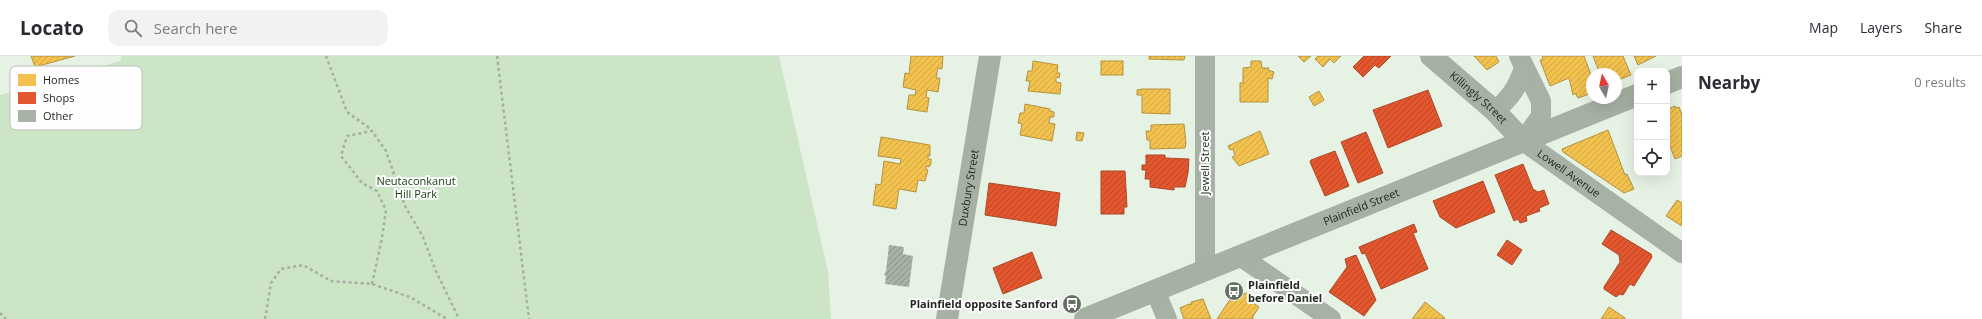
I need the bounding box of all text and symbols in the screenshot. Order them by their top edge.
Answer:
search box [108,10,388,46]
text: Locato [20,15,84,41]
icon: search [122,17,144,39]
text: Search here [154,18,237,38]
text: Map [1809,18,1838,37]
text: Layers [1860,18,1902,37]
text: Share [1924,18,1962,37]
legend [10,66,142,130]
street label: Killingly Street [1447,67,1511,127]
north arrow [1586,68,1622,104]
map controls [1634,68,1670,176]
button: + [1634,68,1670,104]
text: Nearby [1698,71,1760,94]
text: Homes [43,72,79,87]
text: 0 results [1914,73,1966,91]
text: Shops [43,90,74,105]
button: − [1634,104,1670,140]
text: Other [43,108,73,123]
street label: Jewell Street [1197,131,1212,195]
button: locate [1634,140,1670,176]
street label: Lowell Avenue [1535,146,1604,200]
street label: Duxbury Street [954,148,982,227]
park label: Neutaconkanut Hill Park [376,173,456,201]
street label: Plainfield Street [1321,184,1401,229]
place label: Plainfield before Daniel [1248,277,1322,305]
bus stop icon: Plainfield before Daniel [1223,280,1245,302]
bus stop icon: Plainfield opposite Sanford [1061,293,1083,315]
place label: Plainfield opposite Sanford [910,296,1058,311]

